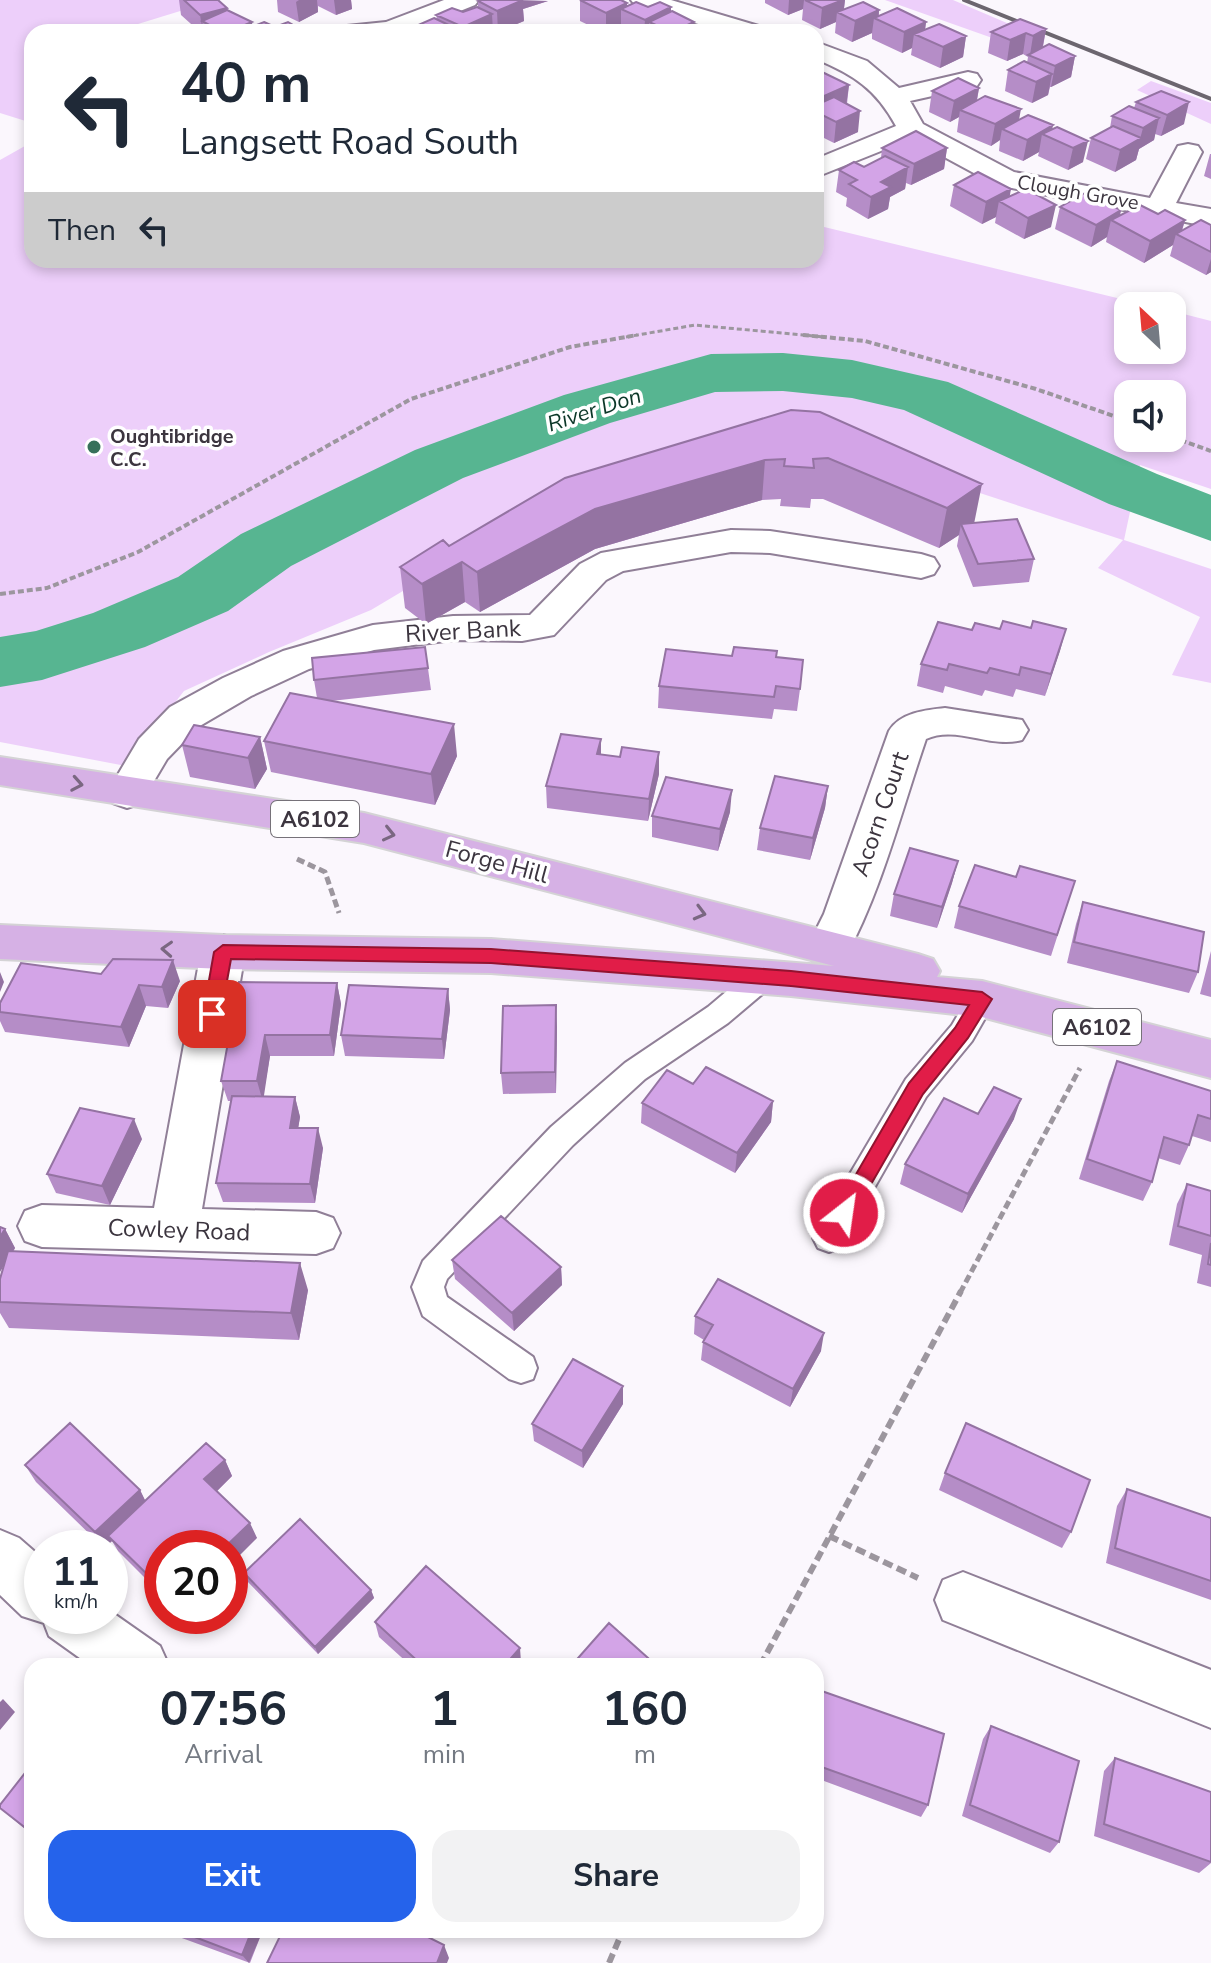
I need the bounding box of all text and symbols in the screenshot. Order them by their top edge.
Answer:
text: 40 m [180,45,311,122]
icon: left [48,56,152,160]
text: Langsett Road South [180,118,519,167]
street label: Clough Grove [1015,169,1141,216]
icon: left [132,208,176,252]
text: Then [48,210,116,251]
north arrow [1114,292,1186,364]
map controls [1114,292,1186,452]
button: sound [1114,380,1186,452]
water label: River Don [543,381,645,439]
place label: Oughtibridge C.C. [110,423,234,473]
marker: Oughtibridge C.C. [85,438,103,456]
street label: River Bank [404,612,523,650]
street label: Acorn Court [844,747,916,881]
one-way arrow [70,775,84,792]
road number: A6102 [271,801,359,837]
one-way arrow [381,825,395,842]
street label: Forge Hill [442,833,552,891]
one-way arrow [693,903,706,920]
one-way arrow [160,941,173,958]
pin [178,980,246,1048]
icon: arrive [190,992,234,1036]
road number: A6102 [1053,1009,1141,1045]
position arrow [802,1171,886,1255]
street label: Cowley Road [107,1212,251,1248]
speed limit sign: 20 [144,1530,248,1634]
text: 11 [52,1545,100,1599]
text: km/h [54,1588,98,1615]
text: 07:56 [160,1676,287,1742]
text: 1 [430,1676,459,1742]
text: 160 [602,1676,688,1742]
text: Arrival [184,1737,263,1772]
text: min [423,1737,466,1772]
text: m [634,1737,656,1772]
button: Exit [48,1830,416,1922]
button: Share [432,1830,800,1922]

